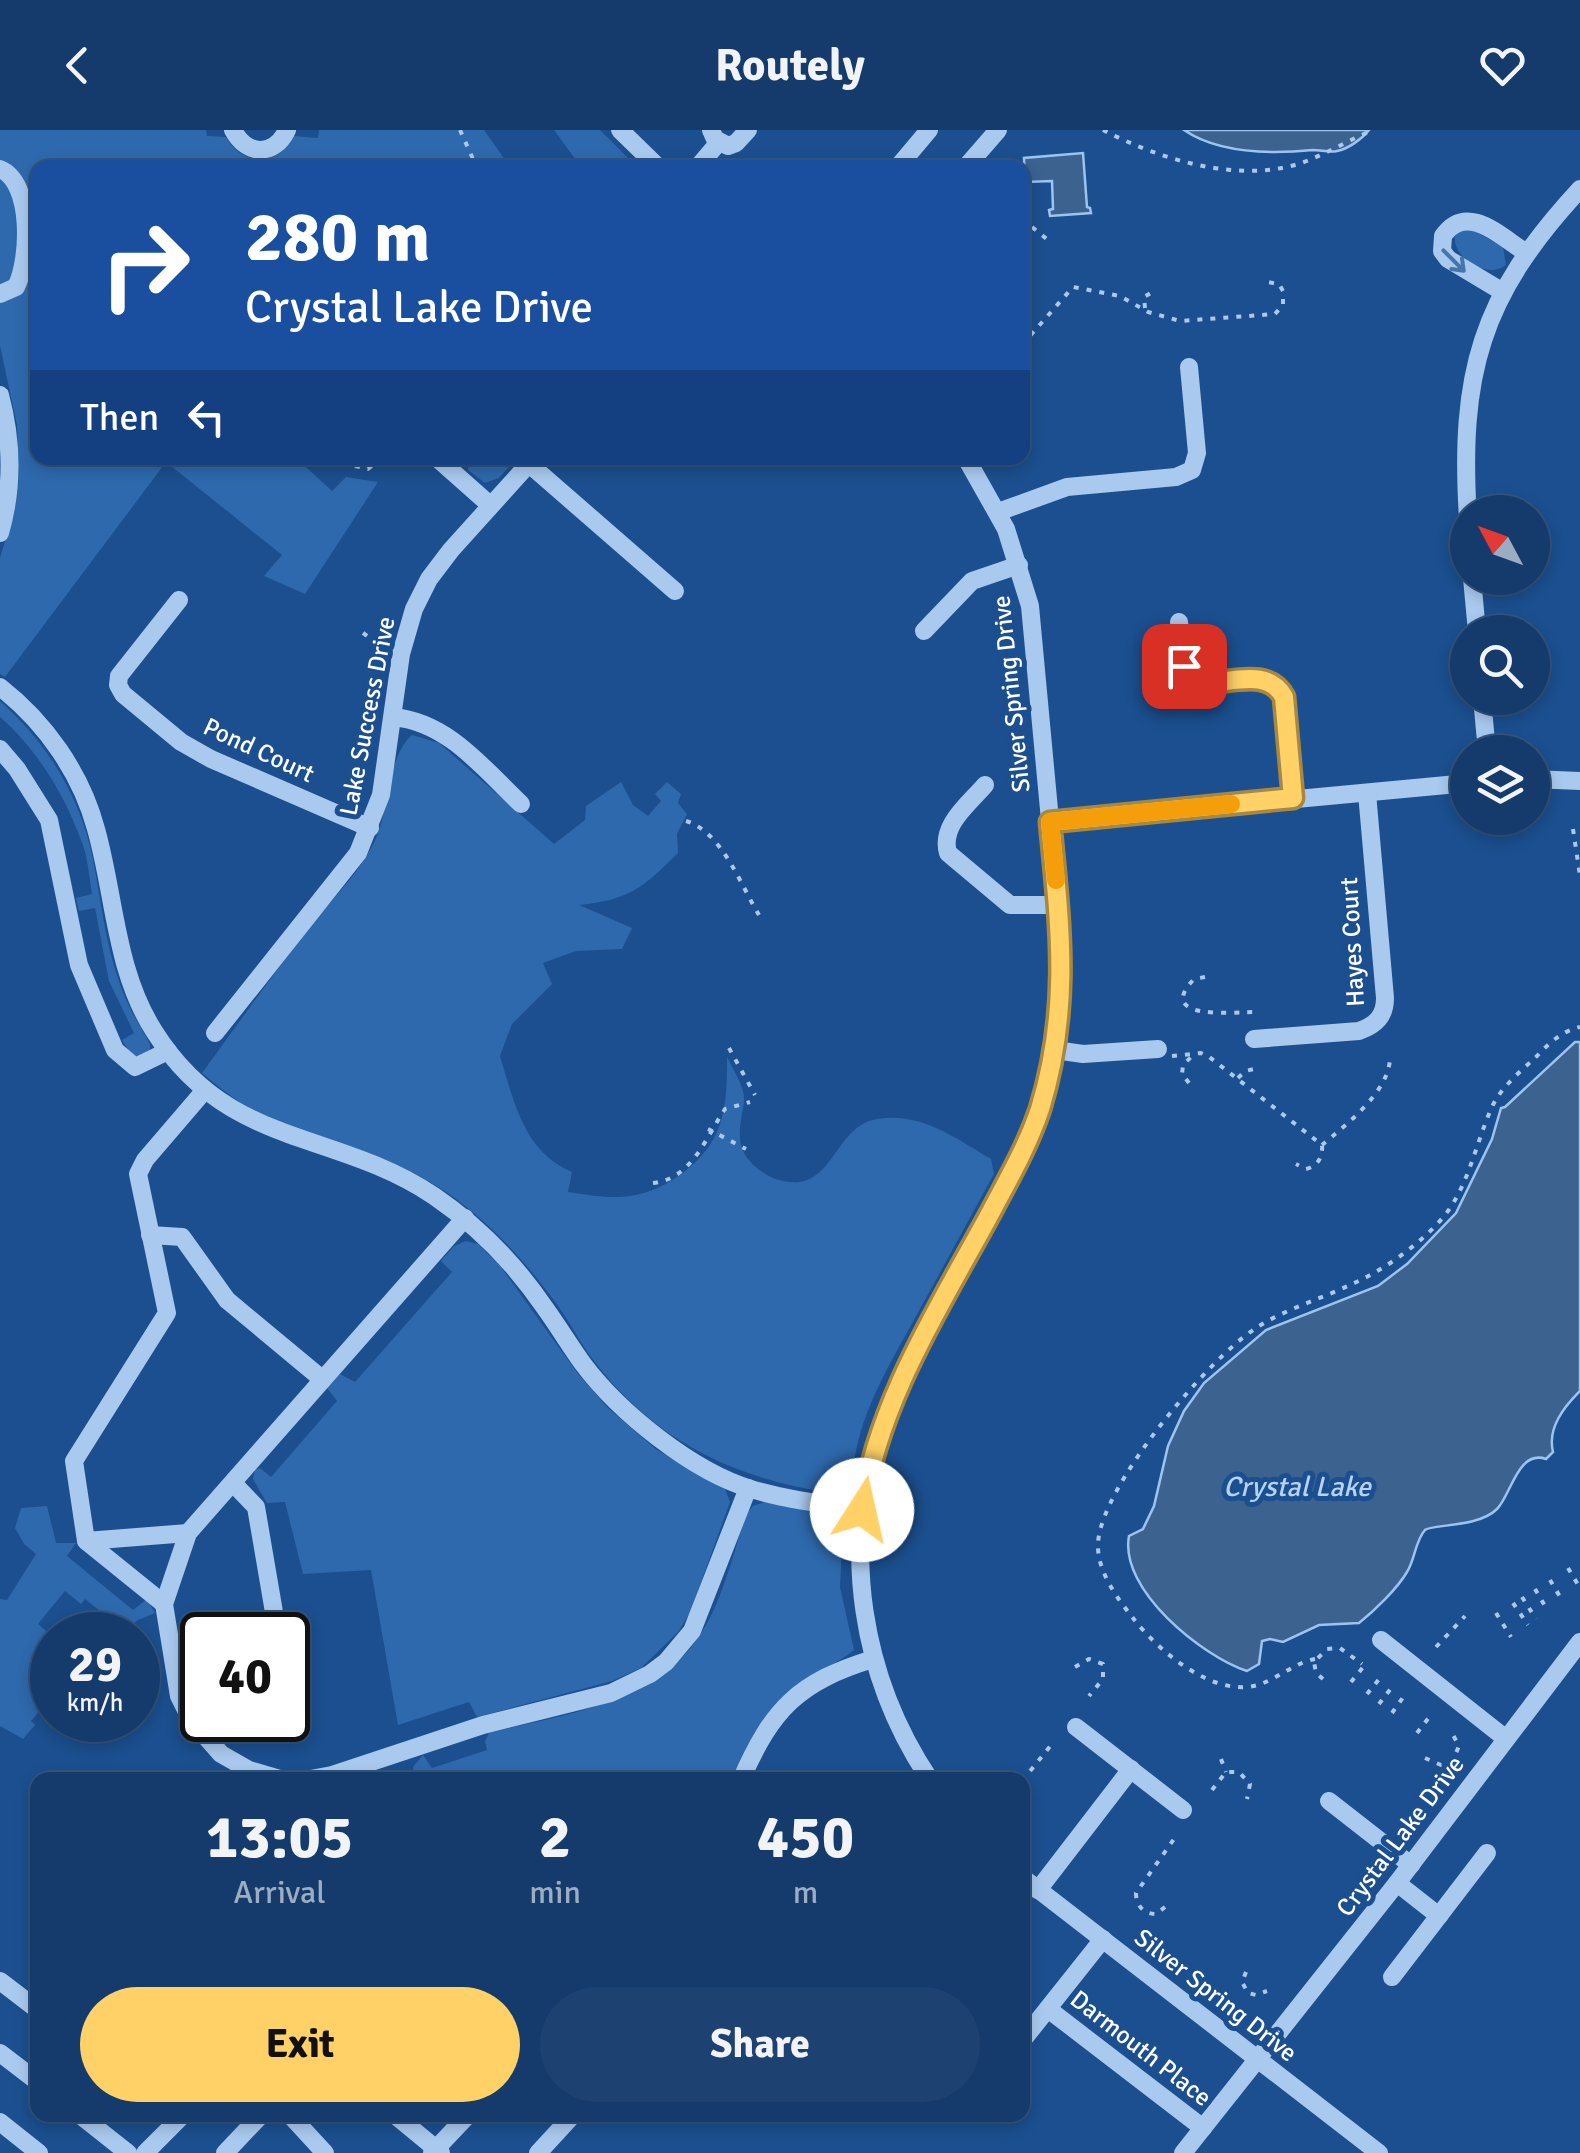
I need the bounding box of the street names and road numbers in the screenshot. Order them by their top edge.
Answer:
street label: Silver Spring Drive [985,594,1037,794]
street label: Lake Success Drive [333,614,401,818]
street label: Pond Court [199,711,320,789]
street label: Hayes Court [1333,876,1371,1008]
street label: Crystal Lake Drive [1329,1749,1471,1923]
street label: Silver Spring Drive [1129,1922,1303,2068]
street label: Darmouth Place [1064,1983,1218,2113]

